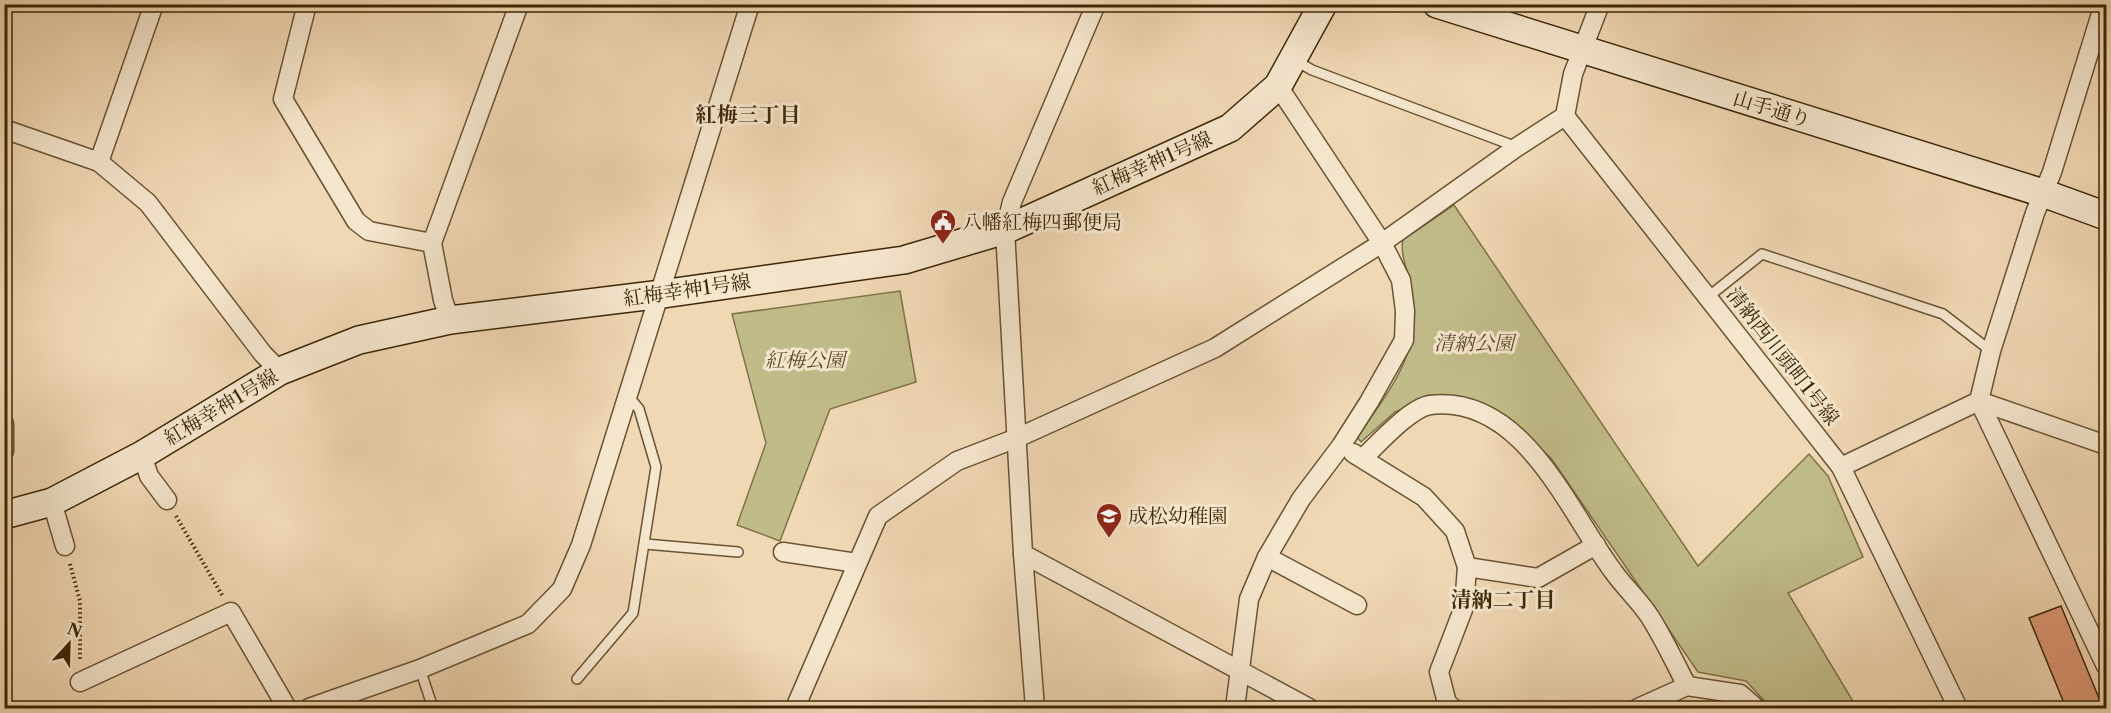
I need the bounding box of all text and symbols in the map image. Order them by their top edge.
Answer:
street label: 山手通り [1730,86,1814,132]
district label: 紅梅三丁目 [696,102,801,127]
street label: 紅梅幸神1号線 [1088,126,1216,200]
public building icon: 八幡紅梅四郵便局 [928,207,958,245]
place label: 八幡紅梅四郵便局 [962,210,1122,234]
street label: 紅梅幸神1号線 [622,269,752,311]
street label: 清納西川頭町1号線 [1722,282,1844,430]
park label: 清納公園 [1434,331,1517,355]
park label: 紅梅公園 [765,348,848,372]
street label: 紅梅幸神1号線 [160,364,282,450]
school or university icon: 成松幼稚園 [1094,501,1124,539]
place label: 成松幼稚園 [1128,504,1228,528]
district label: 清納二丁目 [1451,587,1556,612]
north arrow [39,614,99,674]
text: N [64,618,85,642]

